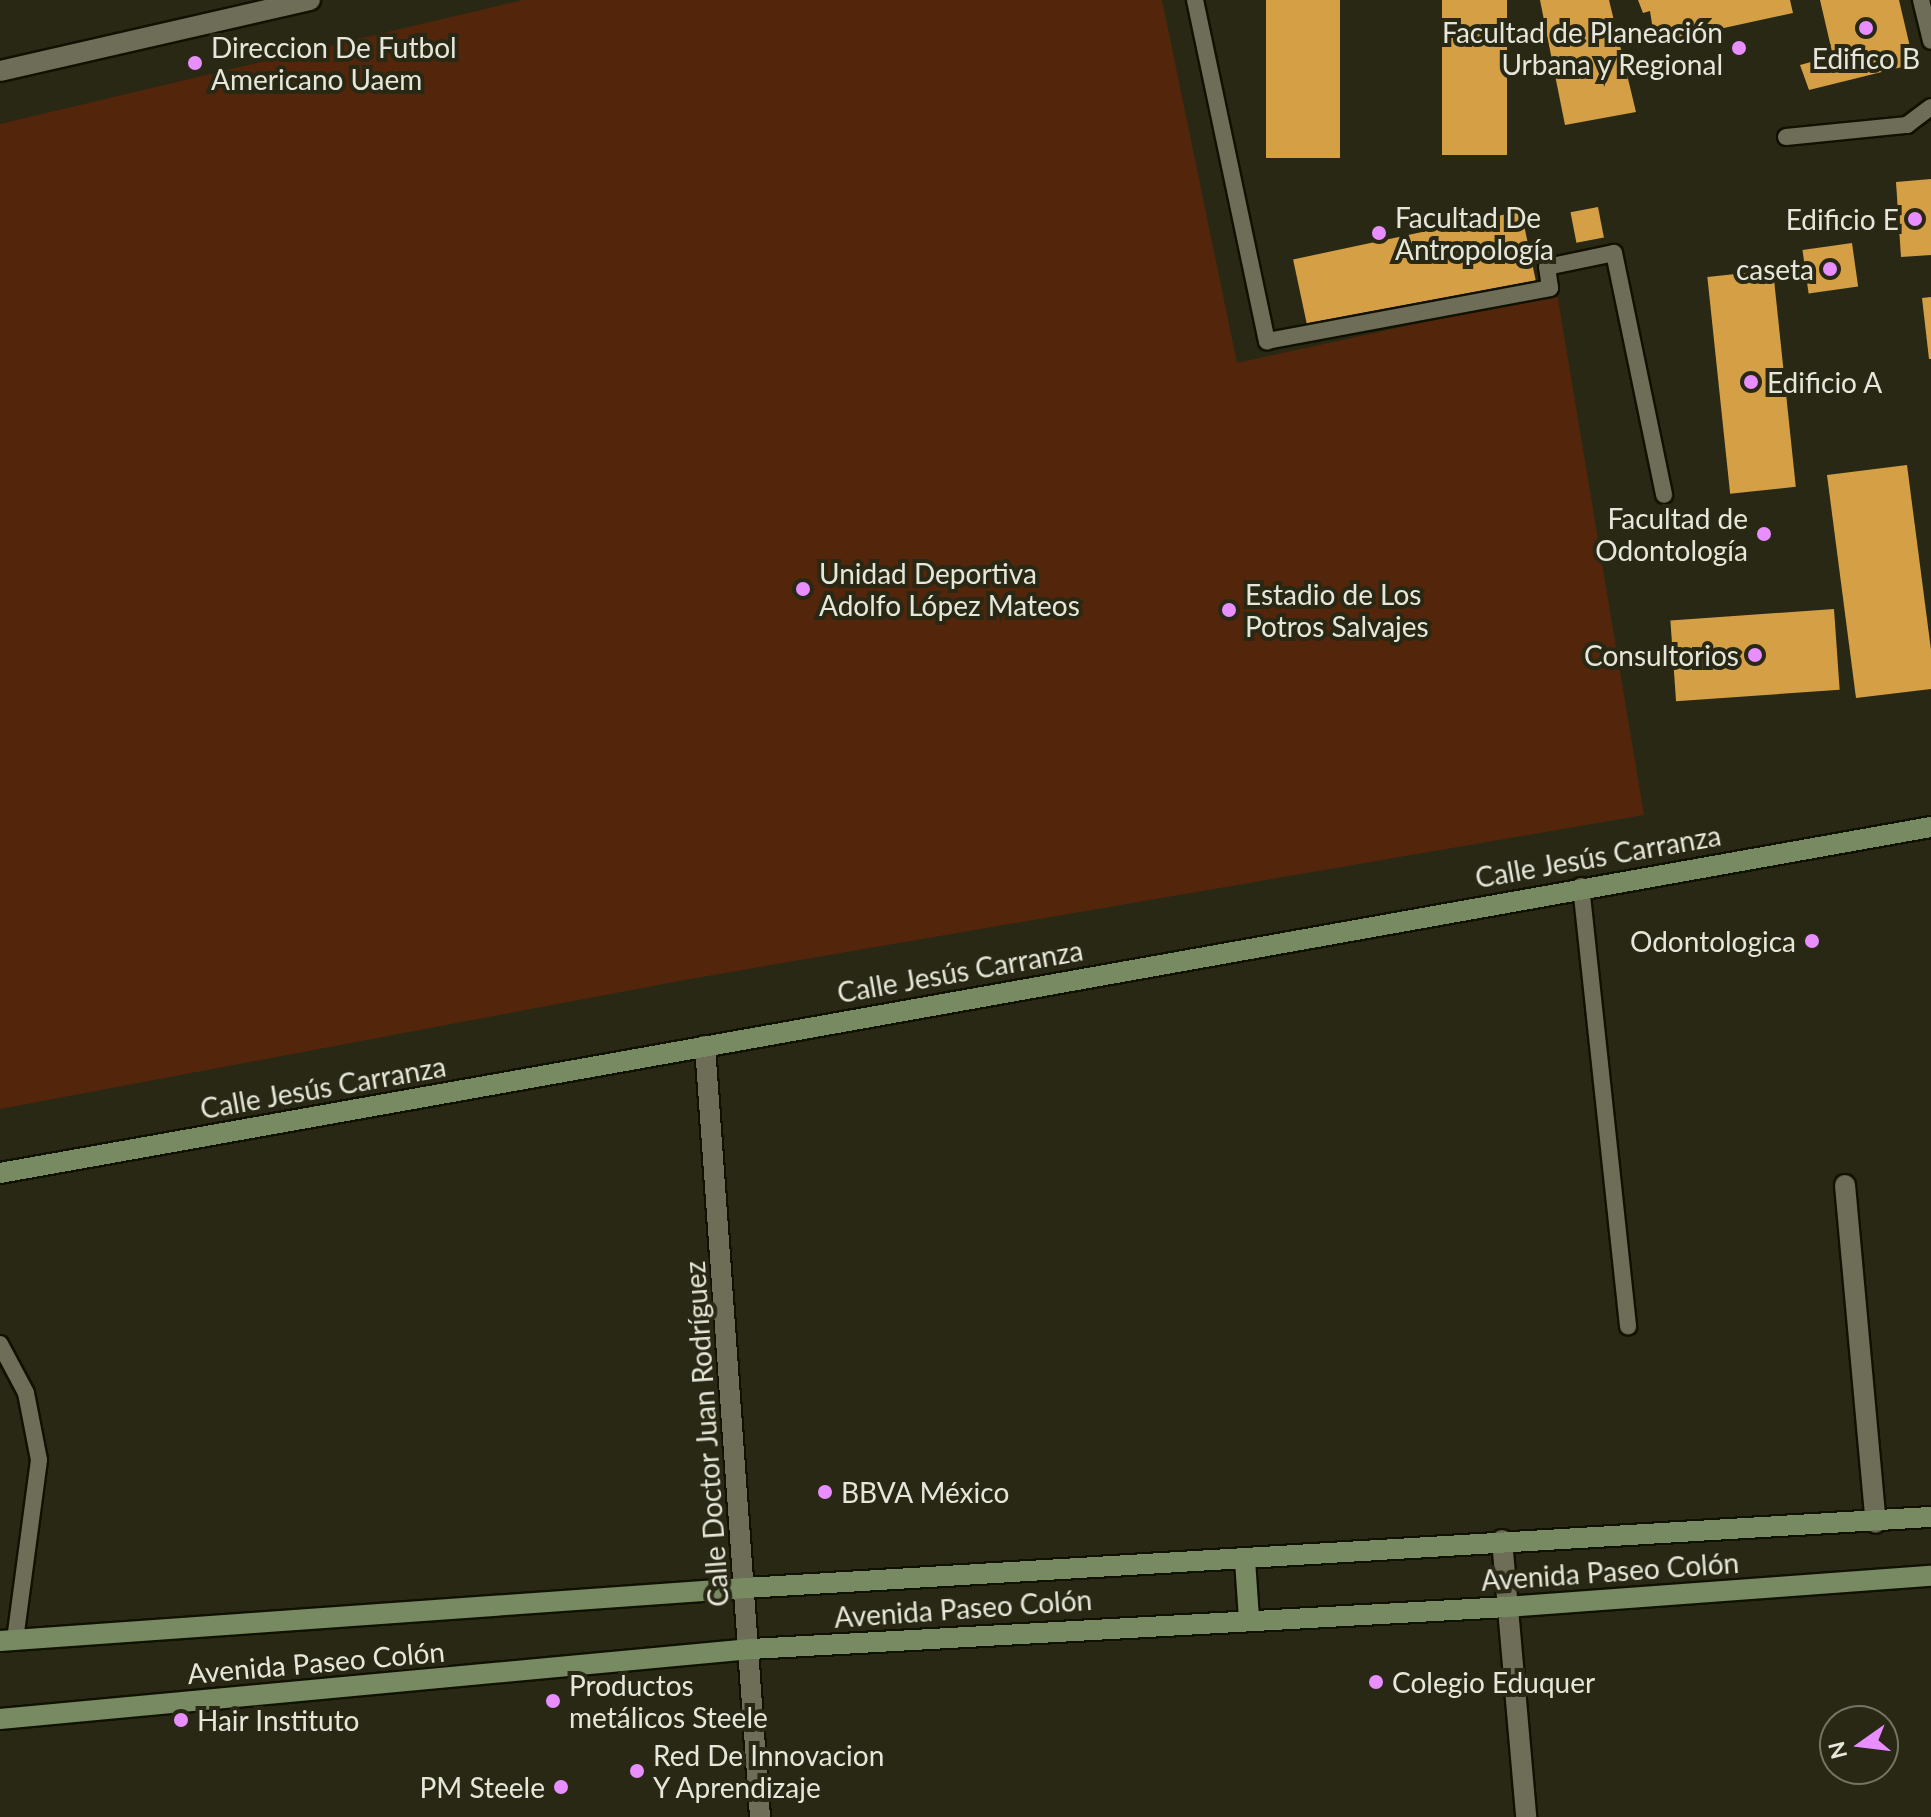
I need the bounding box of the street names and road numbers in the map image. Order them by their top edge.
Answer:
street label: Calle Jesús Carranza [1472,818,1724,894]
street label: Calle Jesús Carranza [834,933,1086,1009]
street label: Calle Jesús Carranza [197,1049,449,1125]
street label: Calle Doctor Juan Rodríguez [677,1259,735,1609]
street label: Avenida Paseo Colón [1480,1545,1740,1597]
street label: Avenida Paseo Colón [833,1582,1093,1634]
street label: Avenida Paseo Colón [186,1634,446,1690]

